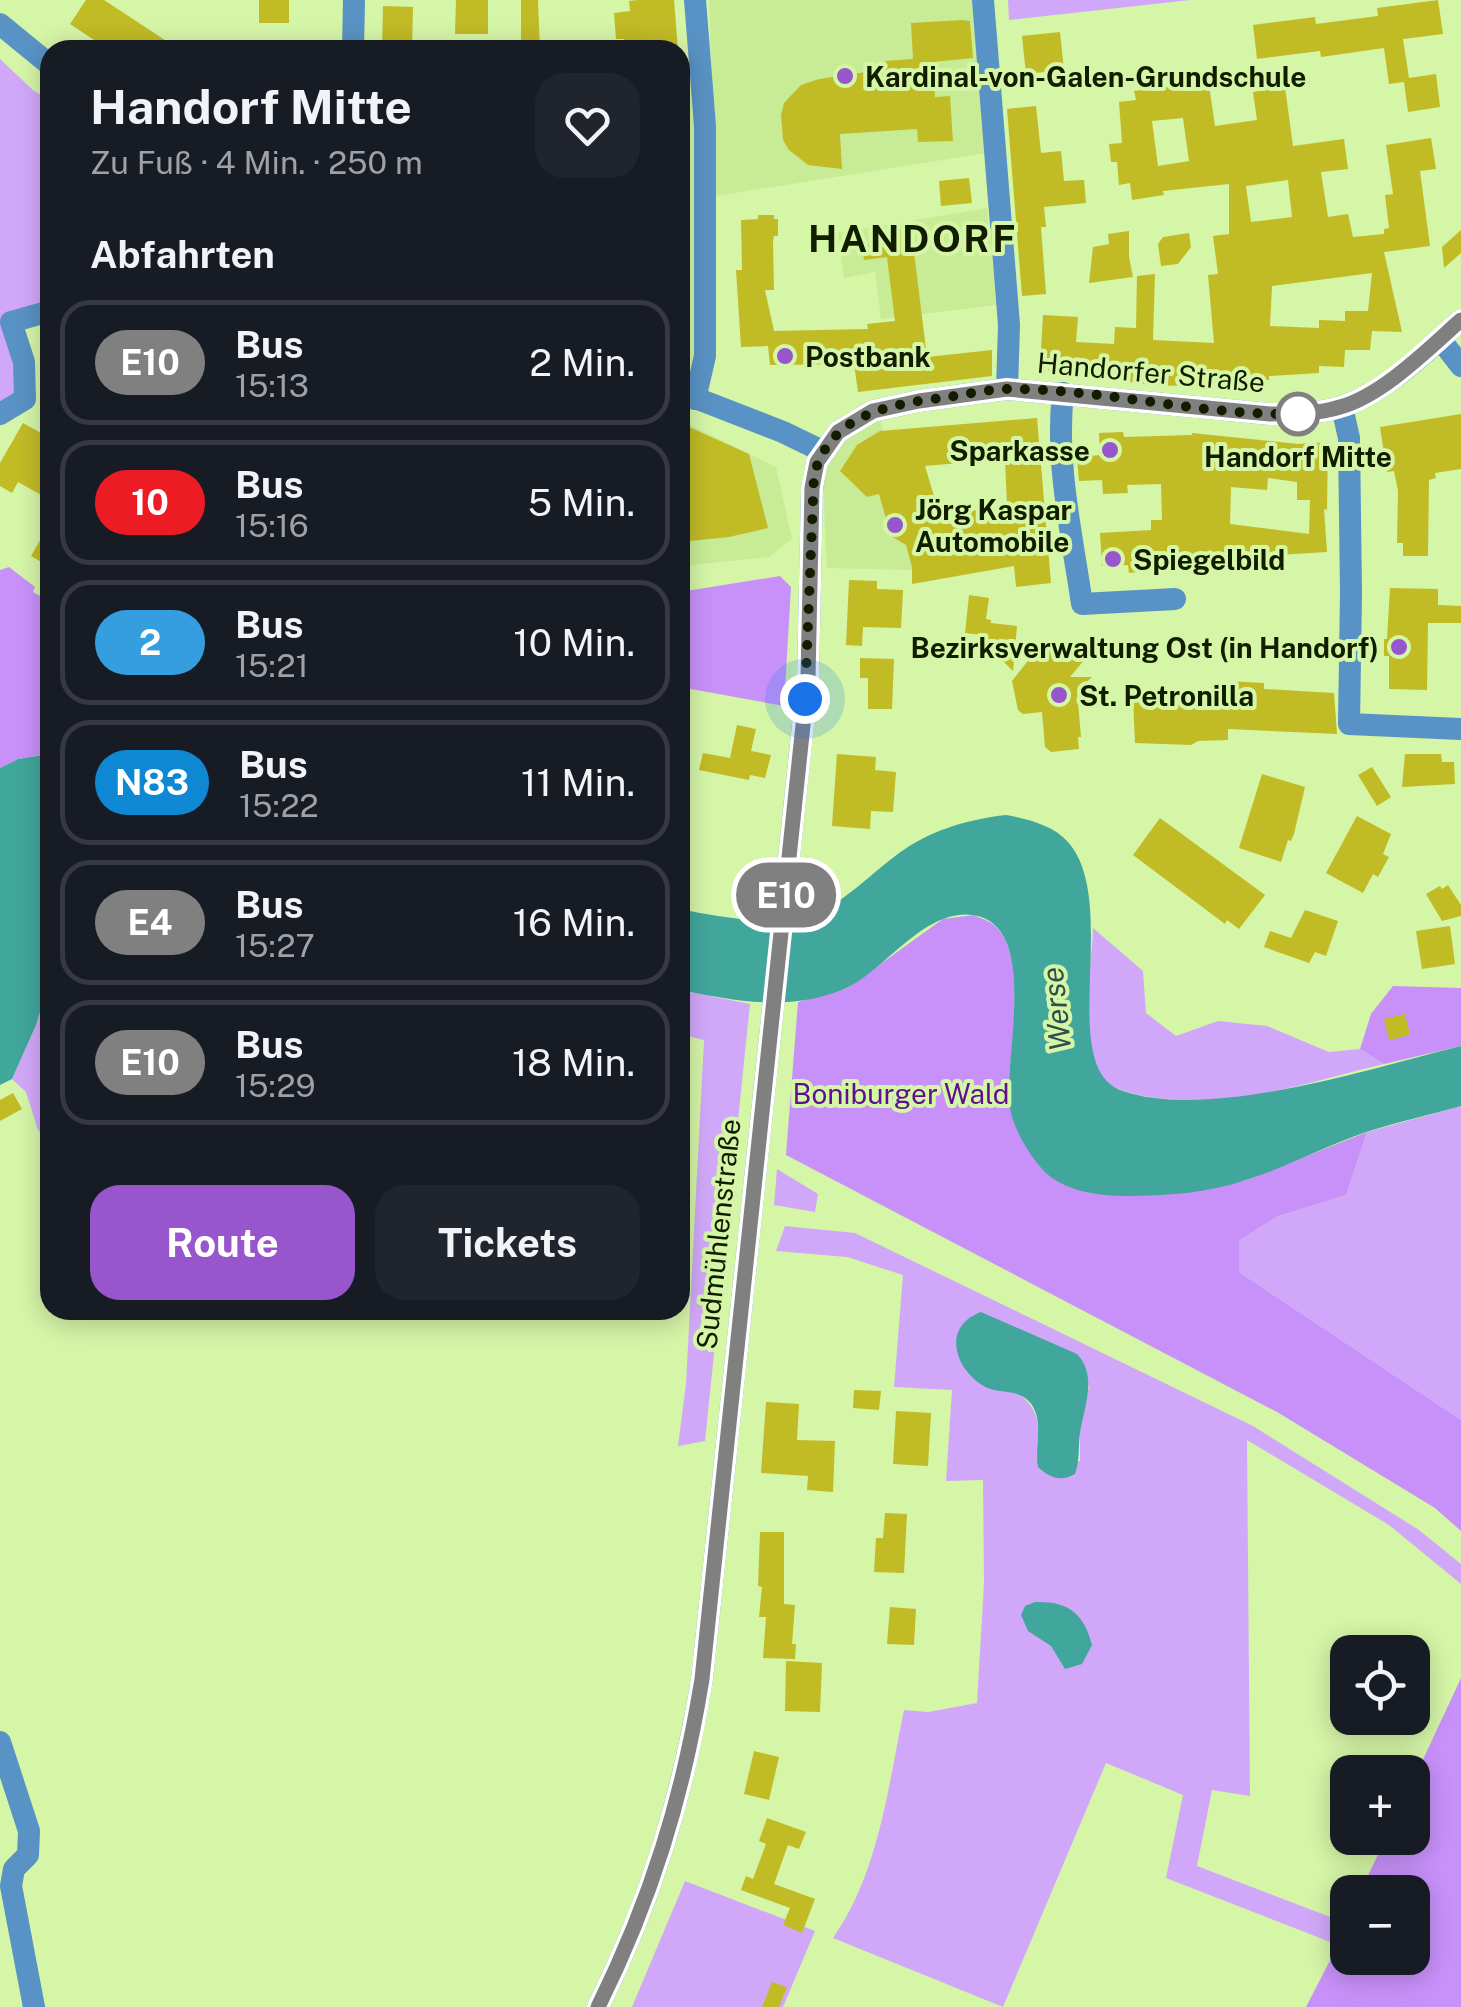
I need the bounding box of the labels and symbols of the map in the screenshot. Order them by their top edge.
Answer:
place label: Kardinal-von-Galen-Grundschule [865,60,1306,93]
marker: Kardinal-von-Galen-Grundschule [834,65,856,87]
district label: HANDORF [808,216,1018,261]
place label: Postbank [805,340,931,373]
marker: Postbank [774,345,796,367]
street label: Handorfer Straße [1036,346,1266,398]
marker: Handorf Mitte [1277,393,1319,435]
place label: Sparkasse [949,434,1090,467]
marker: Sparkasse [1099,439,1121,461]
place label: Handorf Mitte [1204,440,1392,473]
place label: Jörg Kaspar Automobile [915,493,1072,558]
marker: Jörg Kaspar Automobile [884,514,906,536]
place label: Spiegelbild [1133,543,1285,576]
marker: Spiegelbild [1102,548,1124,570]
place label: Bezirksverwaltung Ost (in Handorf) [910,631,1379,664]
marker: Bezirksverwaltung Ost (in Handorf) [1388,636,1410,658]
your location [780,674,830,724]
place label: St. Petronilla [1079,679,1254,712]
marker: St. Petronilla [1048,684,1070,706]
line badge: E10 [728,862,844,928]
water label: Werse [1034,965,1078,1053]
park label: Boniburger Wald [793,1077,1009,1110]
street label: Sudmühlenstraße [689,1117,747,1351]

